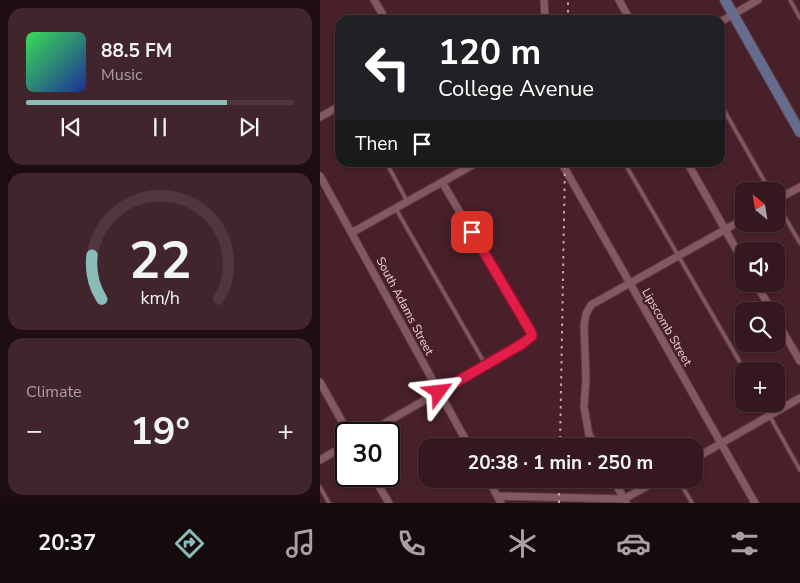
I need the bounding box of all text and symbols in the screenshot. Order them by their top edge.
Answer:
text: 120 m [438,29,541,76]
icon: left [355,35,420,100]
text: 88.5 FM [101,38,172,64]
text: Music [101,64,142,86]
text: College Avenue [438,74,594,104]
icon: previous [57,113,85,141]
icon: pause [146,113,174,141]
icon: next [235,113,263,141]
icon: arrive [408,130,436,158]
text: Then [355,131,398,157]
north arrow [735,182,785,232]
map controls [735,182,785,412]
pin [451,211,493,253]
icon: arrive [458,218,486,246]
text: 22 [129,225,191,296]
button: sound [735,242,785,292]
street label: South Adams Street [372,254,438,358]
street label: Lipscomb Street [638,285,696,369]
text: km/h [140,286,180,310]
button: search [735,302,785,352]
button: + [735,362,785,412]
position arrow [412,365,464,417]
text: Climate [26,381,81,403]
text: 19° [130,406,190,457]
text: − [26,412,43,450]
text: + [277,412,294,450]
speed limit sign: 30 [335,422,400,487]
text: 20:38 · 1 min · 250 m [468,450,653,476]
icon: directions [172,526,207,561]
icon: music [283,526,318,561]
icon: phone [394,526,429,561]
icon: climate [505,526,540,561]
icon: car [616,526,651,561]
icon: filters [727,526,762,561]
text: 20:37 [38,528,96,558]

